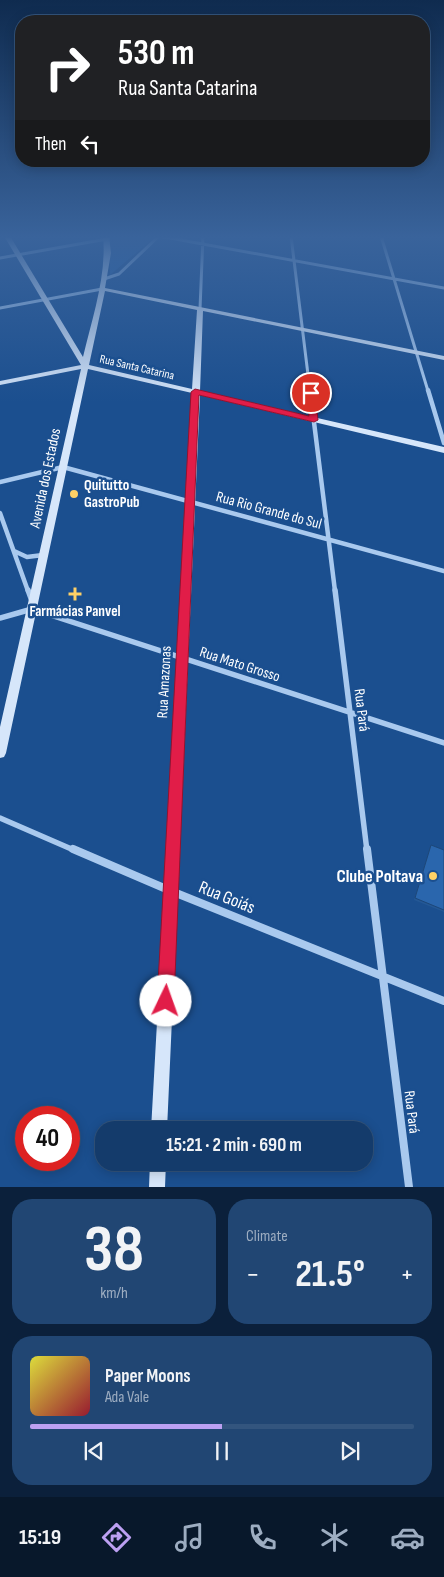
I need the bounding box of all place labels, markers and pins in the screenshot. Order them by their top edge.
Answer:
pin [290,372,332,414]
place label: Quitutto GastroPub [84,476,140,512]
marker: Quitutto GastroPub [68,488,80,500]
marker: Farmácias Panvel [69,588,81,600]
place label: Farmácias Panvel [29,602,121,621]
place label: Clube Poltava [336,866,423,887]
marker: Clube Poltava [427,870,439,882]

